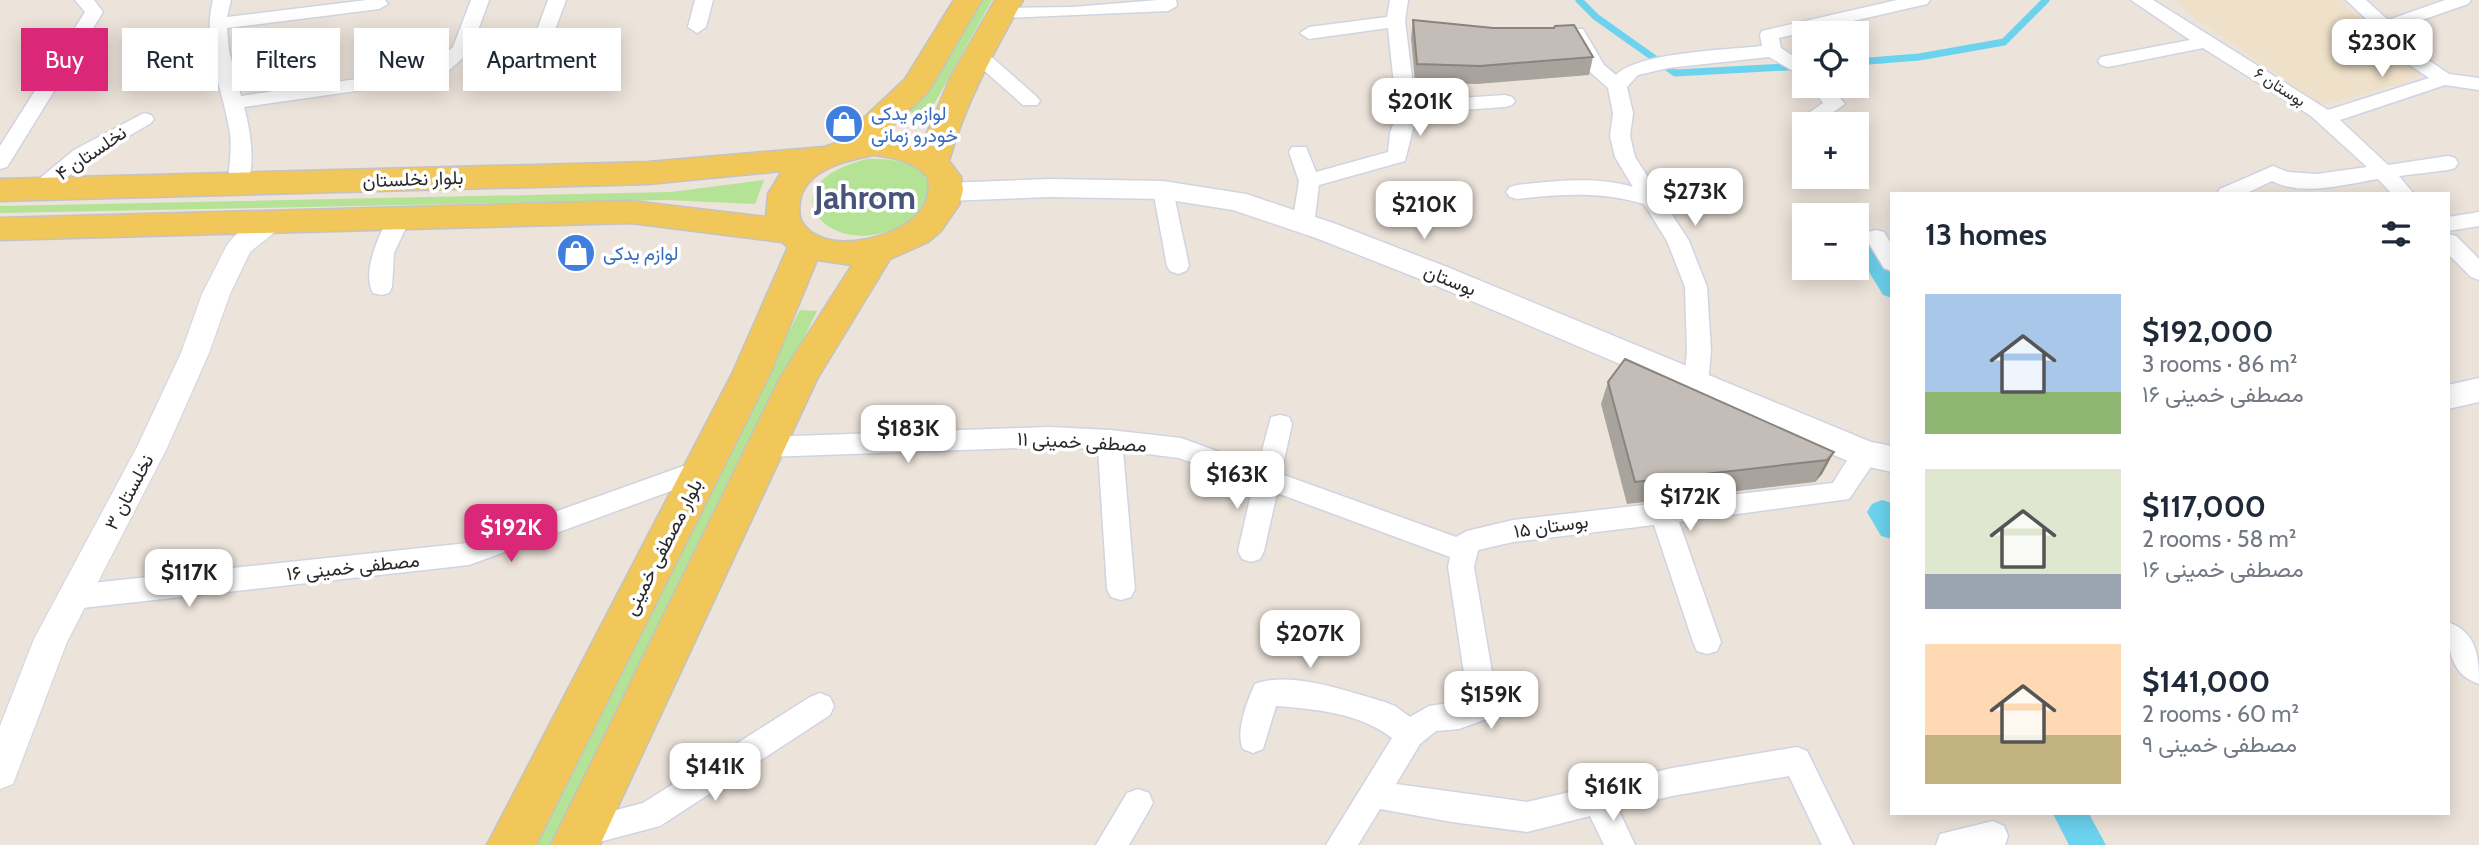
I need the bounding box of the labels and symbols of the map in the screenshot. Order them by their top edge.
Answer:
pin: $230K [2333,20,2431,79]
street label: بوستان ۶ [2250,64,2309,111]
pin: $201K [1371,78,1469,138]
place label: لوازم یدکی خودرو زمانی [871,102,958,147]
shop icon: لوازم یدکی خودرو زمانی [823,103,865,145]
street label: نخلستان ۴ [51,121,131,185]
street label: بلوار نخلستان [362,166,464,192]
pin: $273K [1646,168,1744,228]
district label: Jahrom [813,177,916,217]
pin: $210K [1375,182,1473,241]
shop icon: لوازم یدکی [555,232,597,274]
place label: لوازم یدکی [603,242,679,266]
street label: بوستان [1421,259,1479,301]
pin: $183K [859,406,957,465]
street label: مصطفی خمینی ۱۱ [1017,427,1147,457]
street label: نخلستان ۳ [100,450,158,534]
pin: $163K [1188,452,1286,511]
pin: $172K [1641,474,1739,533]
street label: بلوار مصطفی خمینی [619,475,707,619]
pin: $192K [462,504,560,564]
street label: بوستان ۱۵ [1512,509,1590,543]
street label: مصطفی خمینی ۱۶ [285,549,421,585]
pin: $117K [140,550,238,609]
pin: $207K [1261,610,1359,670]
pin: $159K [1442,672,1540,731]
pin: $141K [666,744,764,803]
pin: $161K [1564,764,1662,823]

